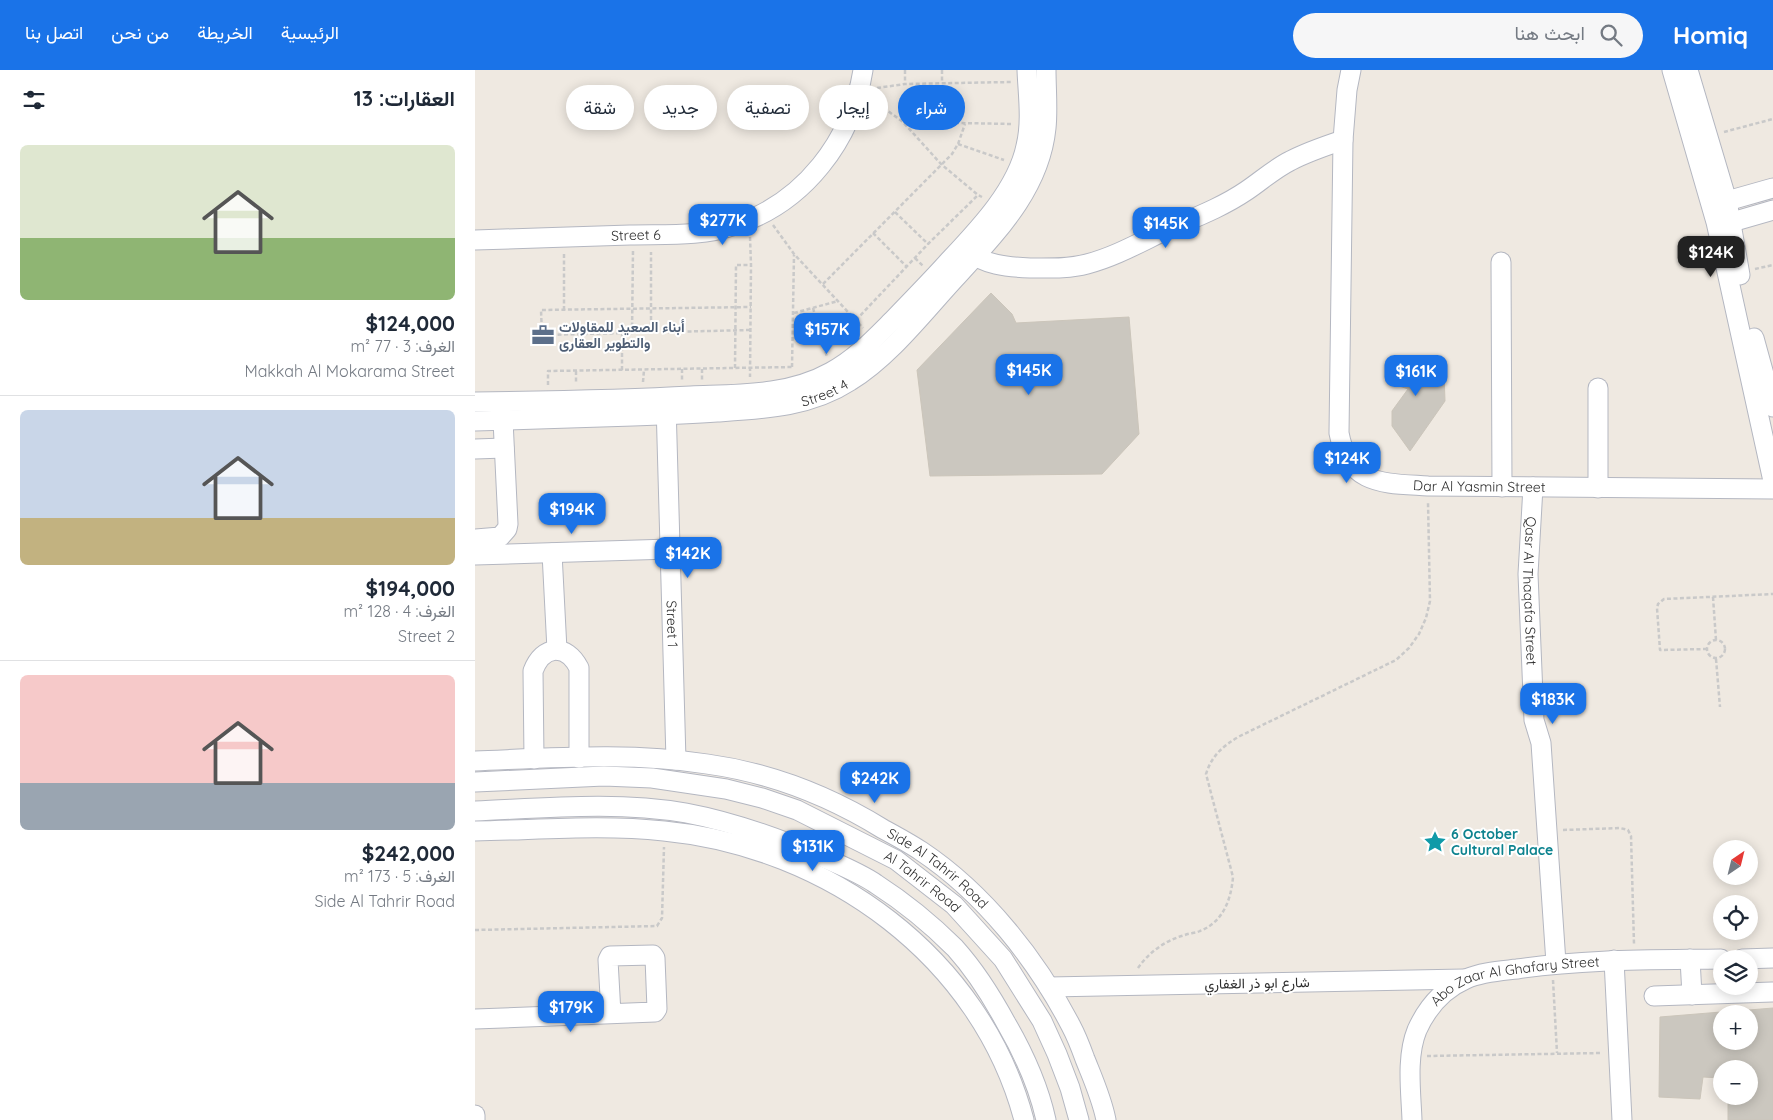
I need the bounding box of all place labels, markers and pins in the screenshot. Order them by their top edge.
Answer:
pin: $277K [688,204,758,246]
pin: $145K [1131,206,1201,249]
pin: $124K [1676,236,1746,278]
pin: $157K [792,312,862,355]
place label: أبناء الصعيد للمقاولات والتطوير العقارى [559,318,685,352]
office icon: أبناء الصعيد للمقاولات والتطوير العقارى [530,322,556,348]
pin: $145K [994,354,1064,396]
pin: $161K [1381,354,1451,397]
pin: $124K [1312,442,1382,484]
pin: $194K [537,492,607,535]
pin: $142K [653,536,723,579]
pin: $183K [1518,682,1588,725]
pin: $242K [840,762,910,804]
place label: 6 October Cultural Palace [1451,825,1553,859]
place icon: 6 October Cultural Palace [1422,829,1448,855]
pin: $131K [778,830,848,872]
pin: $179K [536,990,606,1033]

